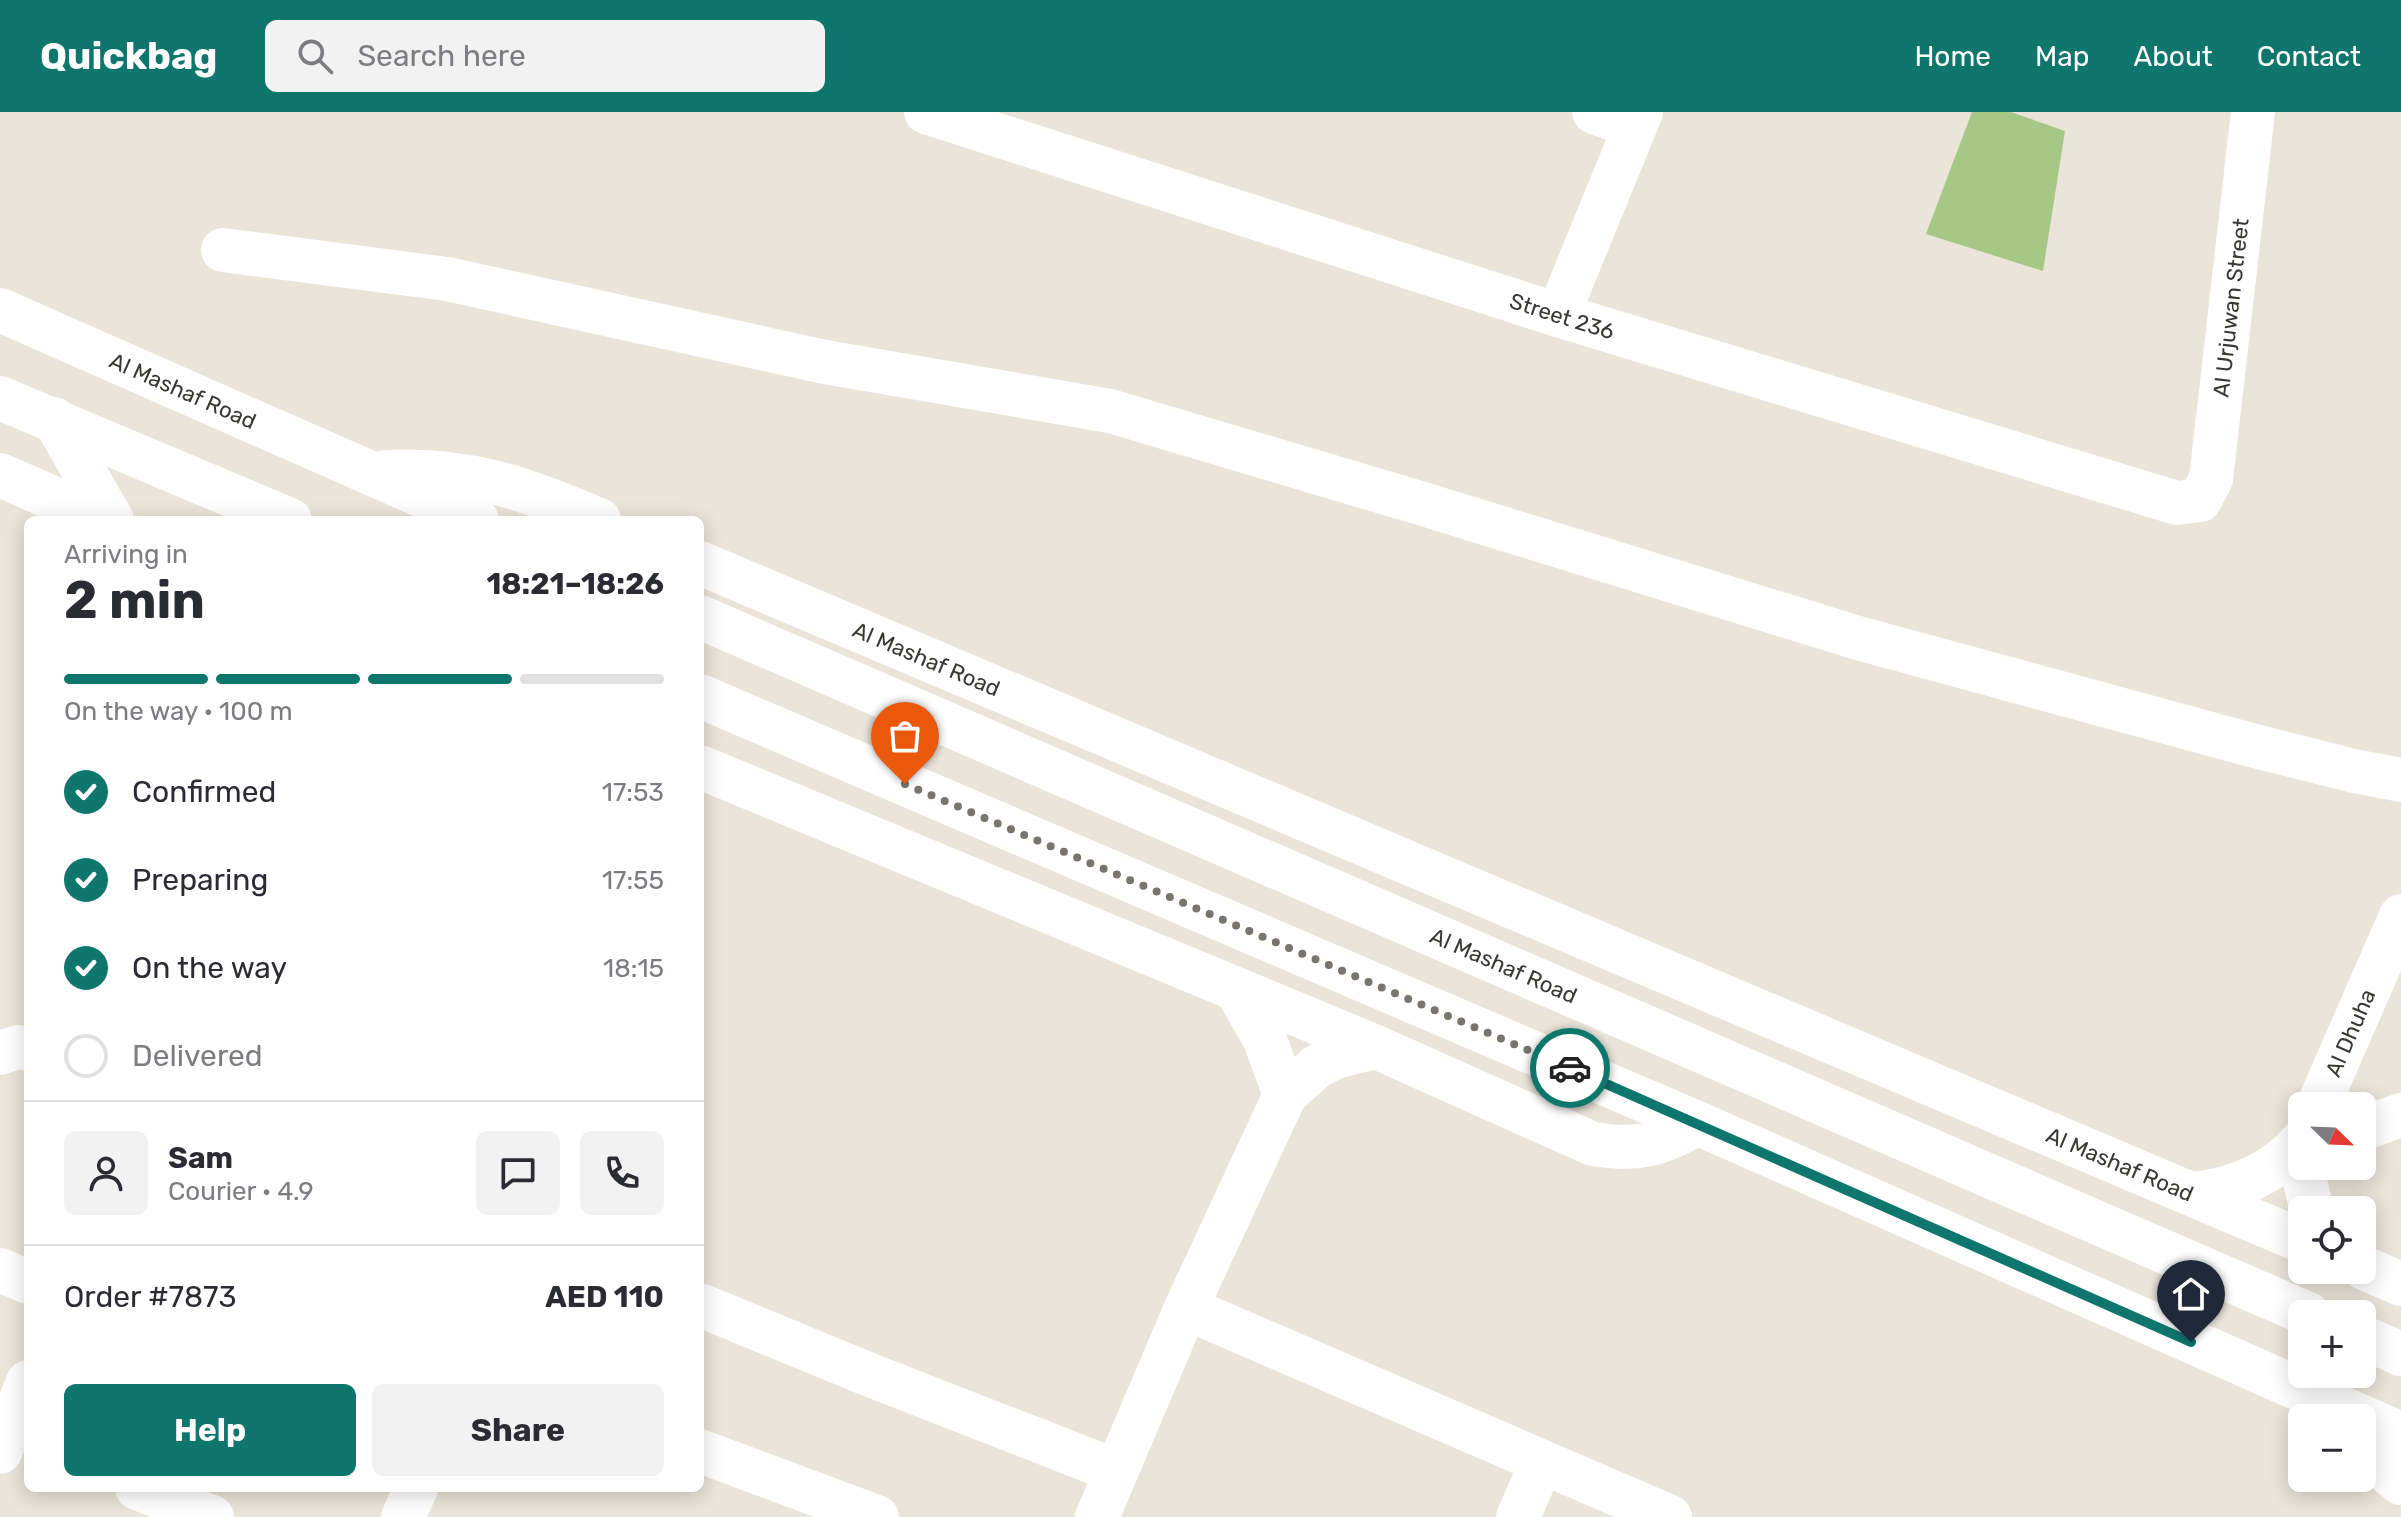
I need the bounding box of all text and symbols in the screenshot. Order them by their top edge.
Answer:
search box [265,20,825,92]
text: Quickbag [40,33,217,79]
icon: search [293,34,337,78]
text: Search here [357,38,526,74]
text: Home [1914,40,1991,73]
text: Map [2035,40,2089,73]
text: About [2133,40,2213,73]
text: Contact [2257,40,2361,73]
street label: Al Urjuwan Street [2207,216,2254,399]
street label: Street 236 [1506,287,1618,345]
street label: Al Mashaf Road [106,347,261,435]
text: Arriving in [64,539,188,570]
text: 18:21–18:26 [486,566,664,602]
text: 2 min [64,569,205,631]
street label: Al Mashaf Road [849,616,1004,702]
text: On the way · 100 m [64,696,293,727]
pin [871,702,939,784]
icon: bag [883,714,927,758]
icon: check [64,770,108,814]
text: Confirmed [132,774,276,810]
text: 17:53 [602,777,664,808]
icon: check [64,858,108,902]
text: Preparing [132,862,268,898]
text: 17:55 [602,865,664,896]
street label: Al Mashaf Road [1426,922,1581,1009]
icon: check [64,946,108,990]
text: On the way [132,950,287,986]
text: 18:15 [603,953,664,984]
street label: Al Dhuha [2319,985,2381,1081]
courier [1530,1028,1610,1108]
text: Delivered [132,1038,263,1074]
icon: car [1548,1046,1592,1090]
north arrow [2288,1092,2376,1180]
map controls [2288,1092,2376,1492]
street label: Al Mashaf Road [2042,1121,2198,1207]
button: person [64,1131,148,1215]
button: chat [476,1131,560,1215]
button: phone [580,1131,664,1215]
text: Sam [168,1140,233,1176]
text: Courier · 4.9 [168,1176,314,1207]
button: locate [2288,1196,2376,1284]
pin [2157,1260,2225,1342]
icon: home [2169,1272,2213,1316]
text: Order #7873 [64,1279,236,1315]
text: AED 110 [545,1279,664,1315]
button: + [2288,1300,2376,1388]
button: Help [64,1384,356,1476]
button: Share [372,1384,664,1476]
button: − [2288,1404,2376,1492]

